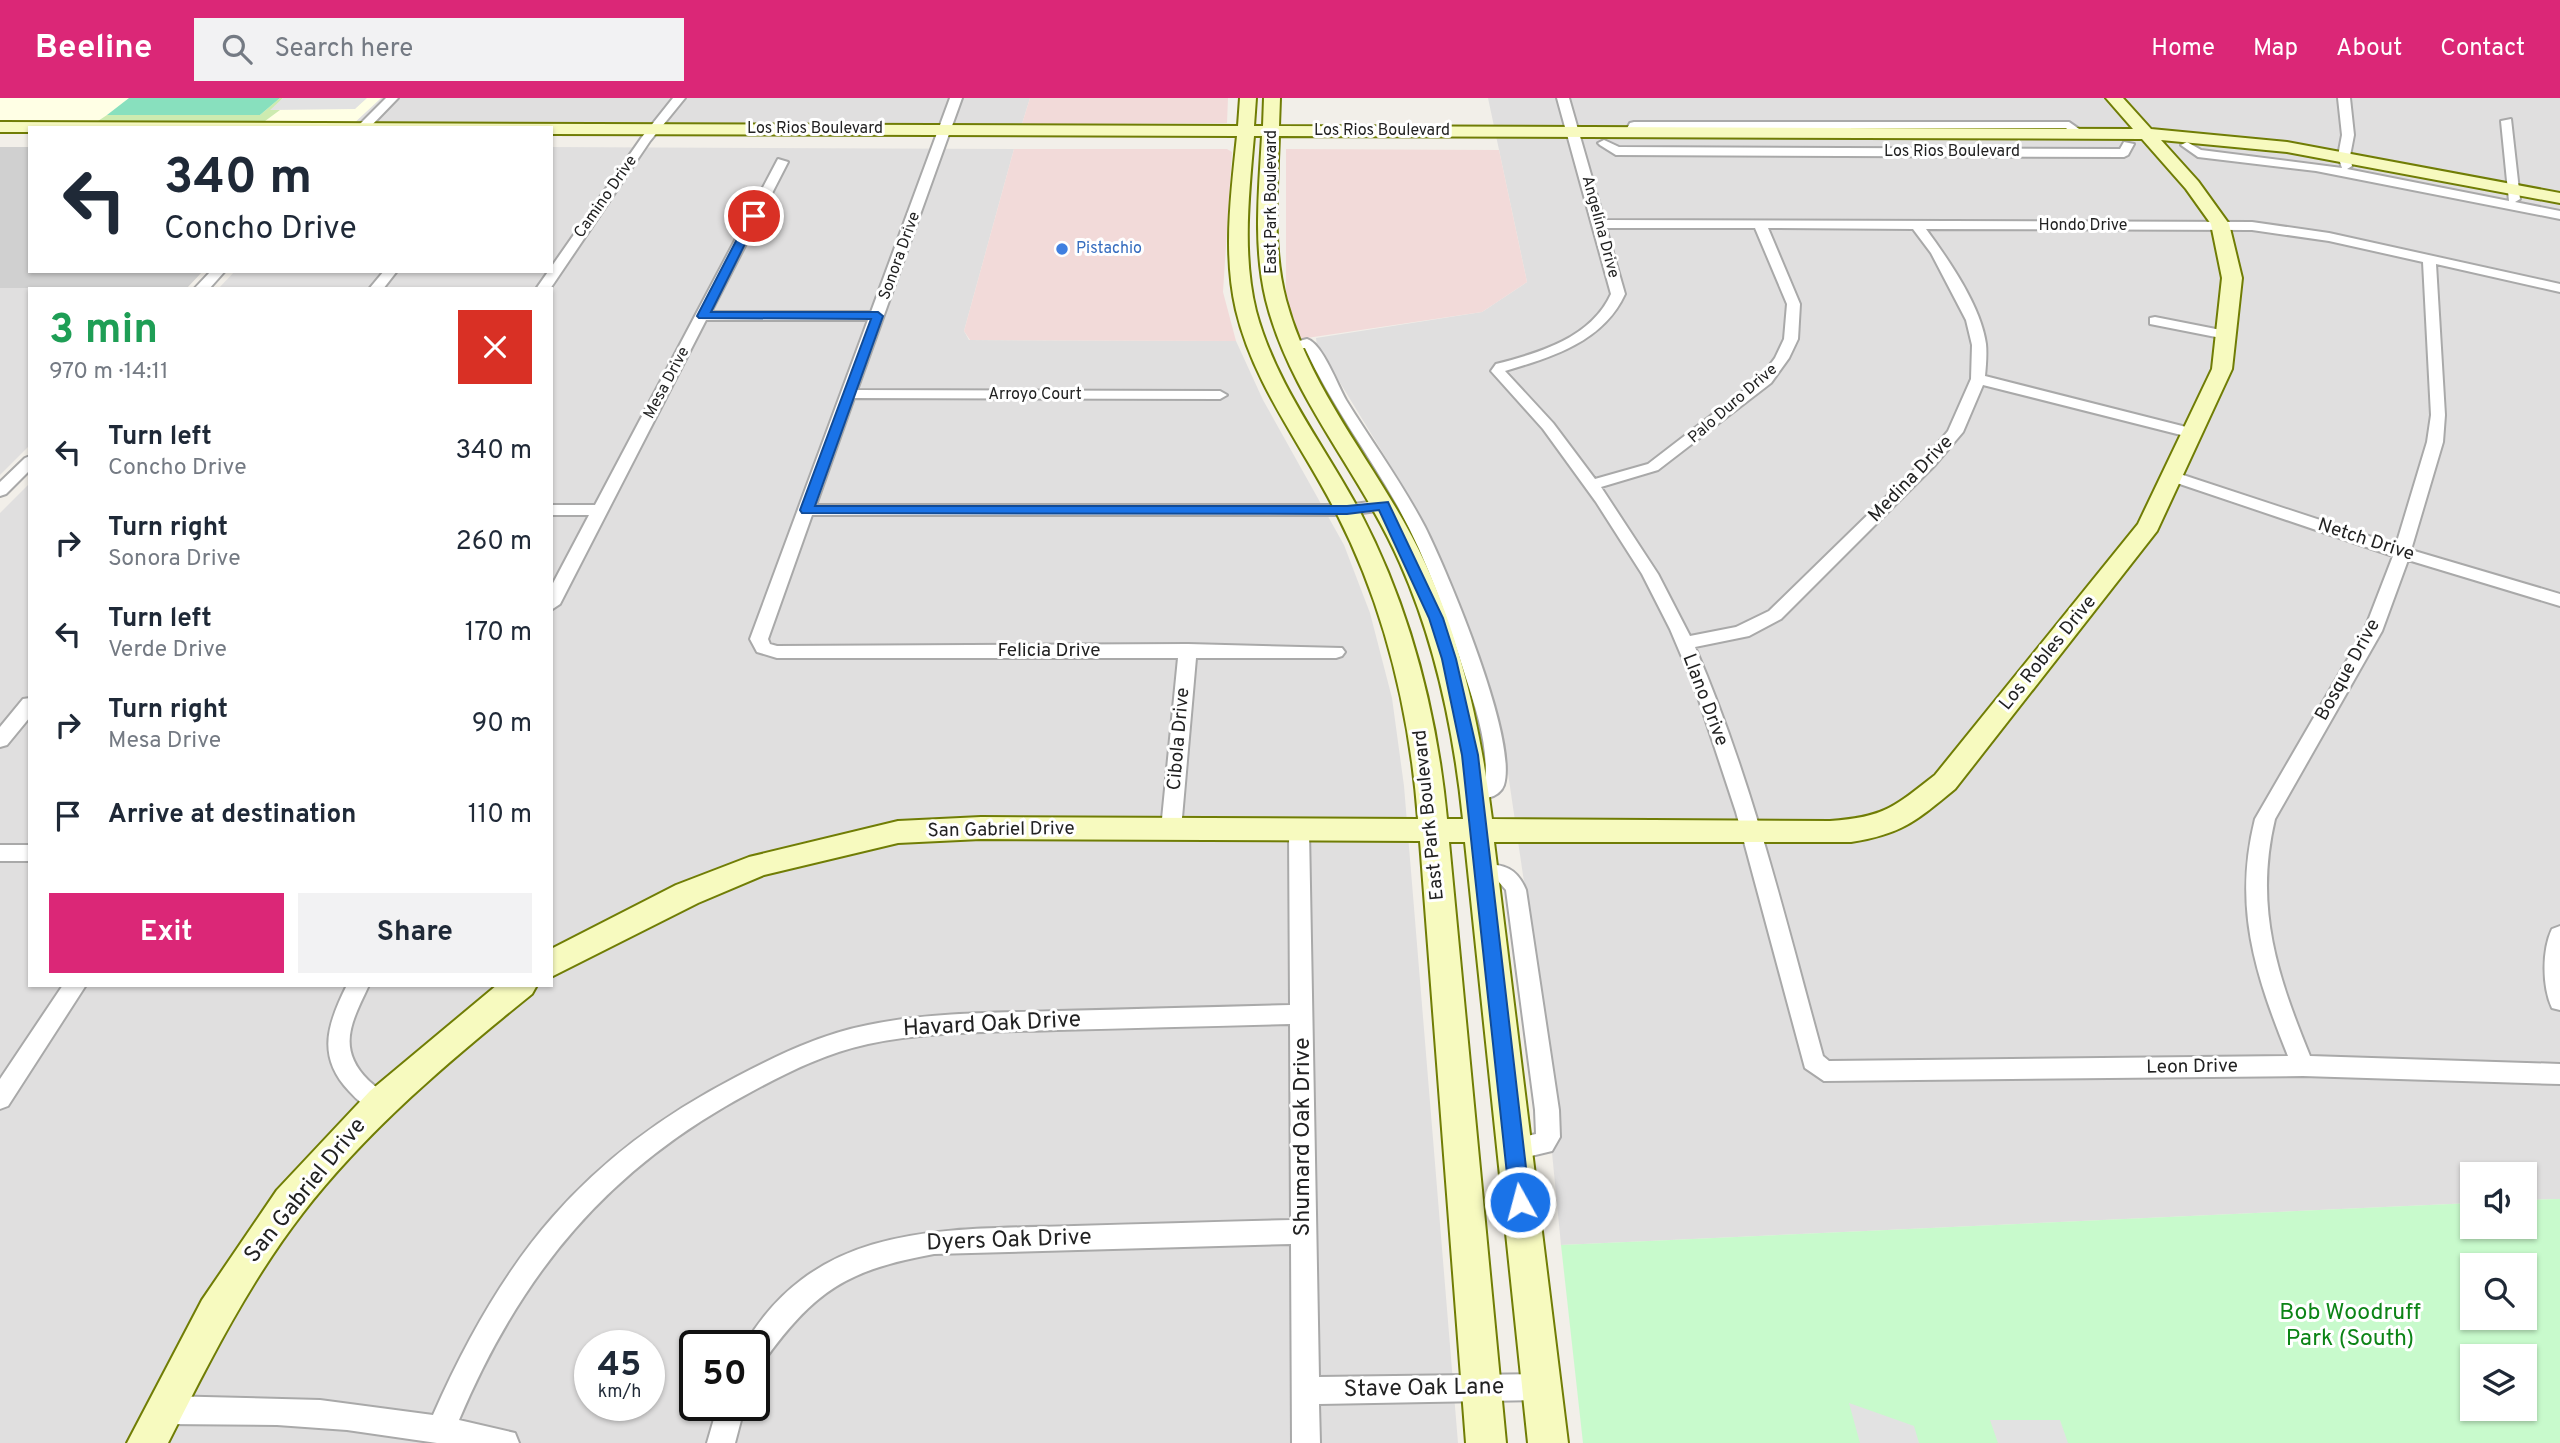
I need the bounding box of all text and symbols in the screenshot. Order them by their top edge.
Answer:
search box [194,18,684,81]
text: Beeline [35,28,152,70]
icon: search [218,30,256,68]
text: Search here [274,33,413,66]
text: Home [2151,34,2215,64]
text: Map [2253,34,2298,64]
text: About [2336,34,2402,64]
text: Contact [2440,34,2525,64]
street label: Los Rios Boulevard [747,119,883,139]
street label: Los Rios Boulevard [1314,121,1450,141]
street label: East Park Boulevard [1262,130,1282,274]
street label: Los Rios Boulevard [1884,142,2020,162]
text: 340 m [164,149,312,211]
street label: Camino Drive [570,152,642,242]
icon: left [49,154,140,245]
street label: Angelina Drive [1577,174,1623,280]
pin [724,186,784,246]
icon: arrive [735,197,773,235]
street label: Sonora Drive [875,209,925,303]
text: Concho Drive [164,210,357,250]
street label: Hondo Drive [2039,216,2127,236]
place label: Pistachio [1076,239,1142,259]
marker: Pistachio [1054,241,1070,257]
text: 3 min [49,305,158,358]
button: close [458,310,532,384]
street label: Mesa Drive [640,344,694,422]
text: 970 m · 14:11 [49,358,169,387]
street label: Palo Duro Drive [1684,360,1782,448]
street label: Arroyo Court [988,385,1082,405]
text: Turn left [108,421,212,454]
street label: Medina Drive [1864,431,1958,527]
icon: left [49,433,87,471]
text: 340 m [455,435,532,468]
text: Concho Drive [108,454,247,483]
text: Turn right [108,512,228,545]
street label: Netch Drive [2315,513,2417,567]
icon: right [49,524,87,562]
text: 260 m [456,526,532,559]
text: Sonora Drive [108,545,241,574]
street label: Los Robles Drive [1994,591,2102,715]
text: Turn left [108,603,212,636]
icon: left [49,615,87,653]
street label: Bosque Drive [2310,615,2386,725]
text: 170 m [465,617,532,650]
text: Verde Drive [108,636,227,665]
street label: Felicia Drive [998,639,1100,663]
street label: Llano Drive [1676,650,1734,750]
street label: Cibola Drive [1163,687,1195,791]
text: Turn right [108,694,228,727]
icon: right [49,706,87,744]
text: 90 m [472,708,532,741]
text: Mesa Drive [108,727,221,756]
street label: East Park Boulevard [1408,729,1450,901]
icon: arrive [49,797,87,835]
text: Arrive at destination [108,799,356,832]
text: 110 m [468,799,532,832]
street label: San Gabriel Drive [927,817,1075,843]
button: Exit [49,893,284,973]
button: Share [298,893,532,973]
street label: Havard Oak Drive [902,1006,1082,1044]
street label: Shumard Oak Drive [1289,1037,1318,1237]
street label: Leon Drive [2146,1054,2238,1080]
street label: San Gabriel Drive [239,1113,373,1269]
map controls [2460,1162,2537,1421]
button: sound [2460,1162,2537,1239]
position arrow [1483,1165,1557,1239]
street label: Dyers Oak Drive [926,1224,1092,1258]
button: search [2460,1253,2537,1330]
park label: Bob Woodruff Park (South) [2279,1299,2421,1354]
speed limit sign: 50 [679,1330,770,1421]
text: 45 [598,1344,641,1388]
button: layers [2460,1344,2537,1421]
street label: Stave Oak Lane [1344,1373,1504,1405]
text: km/h [598,1381,641,1404]

